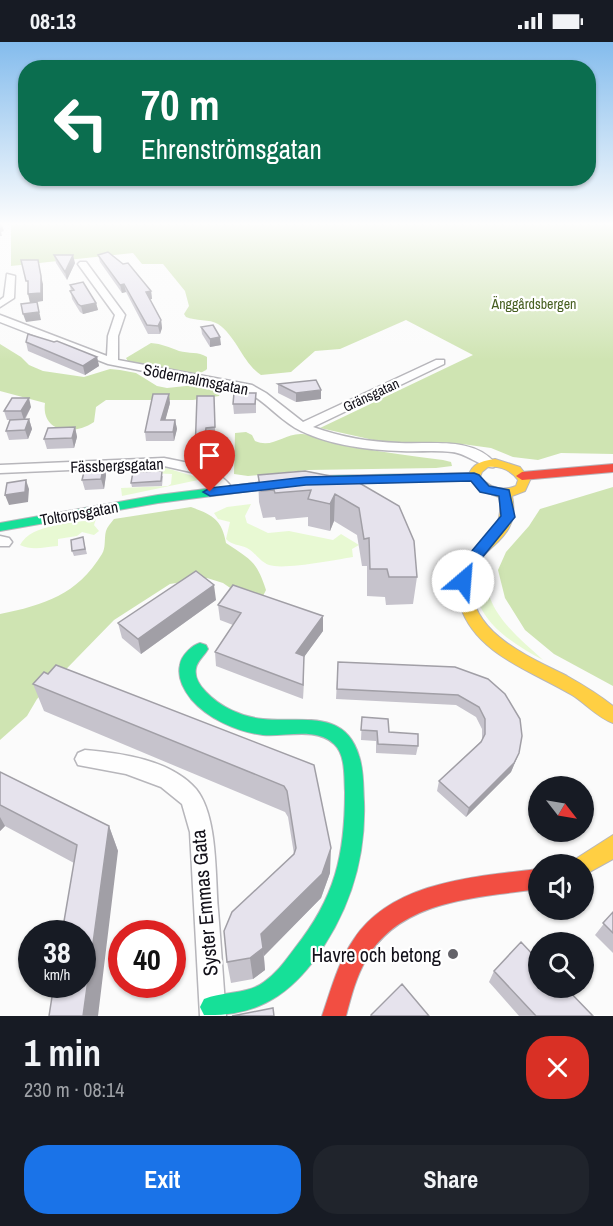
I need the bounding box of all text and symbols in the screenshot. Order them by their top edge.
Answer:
text: 08:13 [30,6,76,36]
text: 70 m [141,77,220,133]
icon: left [42,84,120,162]
text: Ehrenströmsgatan [141,131,322,167]
park label: Änggårdsbergen [491,295,576,313]
street label: Södermalmsgatan [142,358,250,400]
street label: Gränsgatan [340,374,402,416]
pin [184,430,235,492]
icon: arrive [193,439,226,472]
street label: Fässbergsgatan [70,452,164,478]
street label: Toltorpsgatan [38,495,120,531]
position arrow [431,549,495,613]
north arrow [528,776,594,842]
map controls [528,776,594,998]
street label: Syster Emmas Gata [184,829,224,977]
button: sound [528,854,594,920]
speed limit sign: 40 [108,920,186,998]
text: 38 [43,932,71,972]
button: search [528,932,594,998]
place label: Havre och betong [312,941,441,968]
marker: Havre och betong [446,947,460,961]
text: km/h [44,964,70,985]
text: 1 min [24,1029,101,1077]
button: close [526,1036,589,1099]
text: 230 m · 08:14 [24,1076,124,1103]
button: Exit [24,1145,301,1214]
button: Share [313,1145,589,1214]

